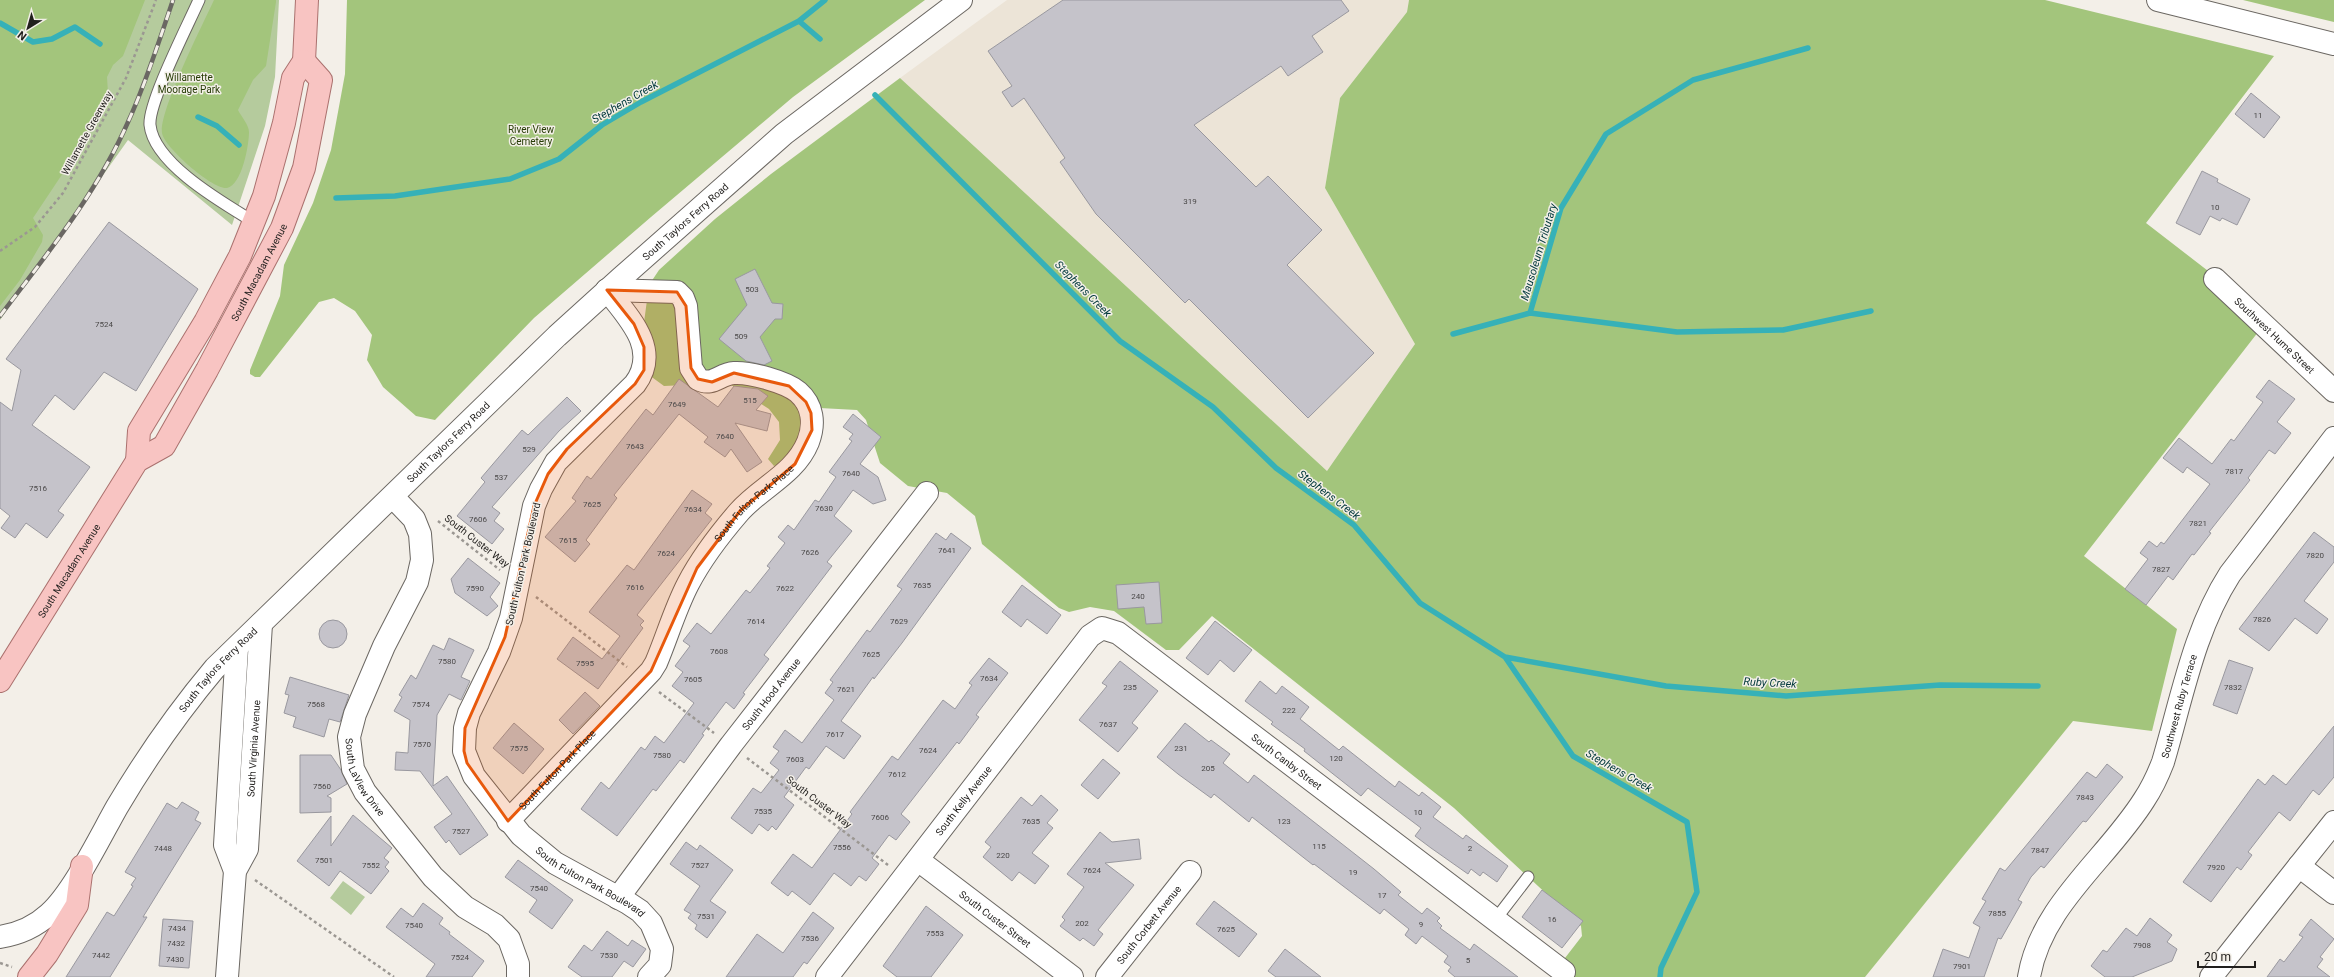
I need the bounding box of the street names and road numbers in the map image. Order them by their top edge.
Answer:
street label: Willamette Greenway [59,89,115,177]
street label: South Taylors Ferry Road [640,181,730,262]
street label: South Macadam Avenue [228,222,289,323]
street label: Southwest Hume Street [2233,295,2317,375]
street label: South Taylors Ferry Road [404,399,491,484]
street label: South Fulton Park Place [712,463,796,544]
street label: South Fulton Park Boulevard [504,502,542,626]
street label: South Custer Way [443,512,512,570]
street label: South Macadam Avenue [35,522,102,620]
street label: South Taylors Ferry Road [177,625,259,714]
street label: Southwest Ruby Terrace [2159,653,2199,759]
street label: South Hood Avenue [739,656,802,732]
street label: South Virginia Avenue [245,700,262,797]
street label: South Fulton Park Place [516,727,598,812]
street label: South Canby Street [1250,731,1324,792]
street label: South LaView Drive [344,737,387,818]
street label: South Kelly Avenue [933,764,993,837]
street label: South Custer Way [784,774,854,830]
street label: South Fulton Park Boulevard [534,844,648,919]
street label: South Corbett Avenue [1114,883,1183,966]
street label: South Custer Street [957,888,1033,949]

